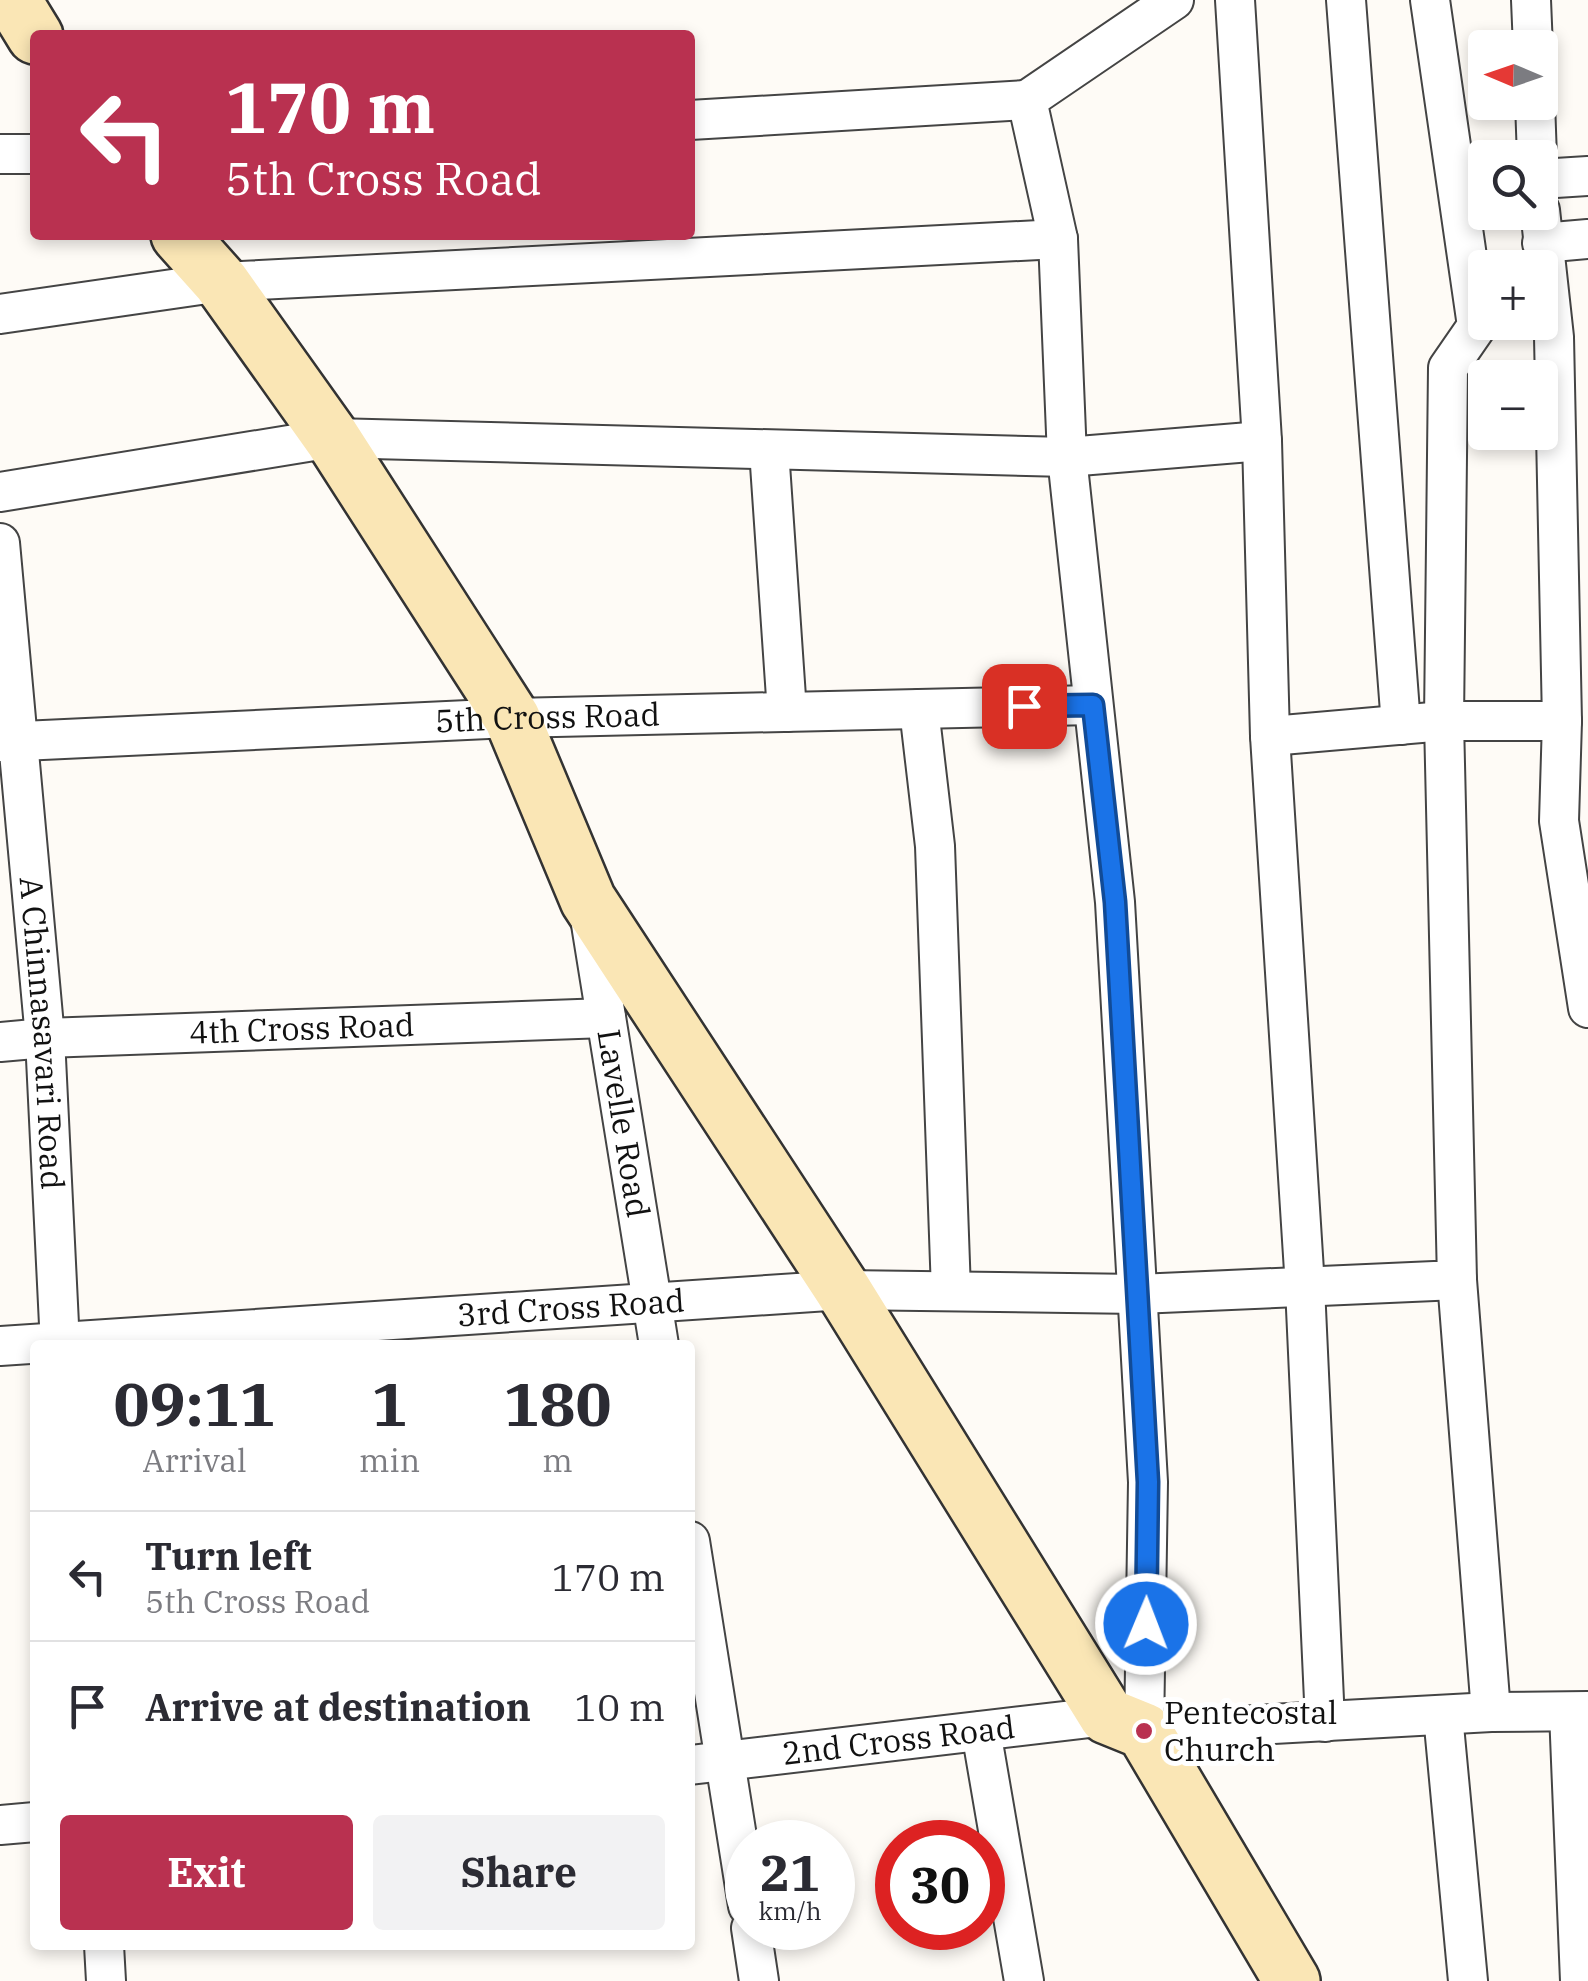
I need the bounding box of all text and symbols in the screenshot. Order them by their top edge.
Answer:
north arrow [1468,30,1558,120]
map controls [1468,30,1558,450]
text: 170 m [225,61,435,152]
icon: left [60,70,190,200]
button: search [1468,140,1558,230]
text: 5th Cross Road [225,149,542,207]
button: + [1468,250,1558,340]
button: − [1468,360,1558,450]
pin [982,664,1067,749]
icon: arrive [997,679,1052,734]
street label: 5th Cross Road [434,693,661,742]
street label: A Chinnasavari Road [10,875,74,1191]
street label: 4th Cross Road [188,1003,415,1053]
street label: Lavelle Road [588,1026,660,1220]
street label: 3rd Cross Road [456,1279,686,1336]
text: 09:11 [113,1364,276,1443]
text: 1 [372,1364,408,1443]
text: 180 [504,1364,612,1443]
text: Arrival [142,1439,247,1481]
text: min [359,1439,420,1481]
text: m [542,1439,573,1481]
text: Turn left [145,1531,312,1580]
icon: left [60,1549,115,1604]
text: 170 m [552,1552,665,1601]
position arrow [1094,1572,1198,1676]
text: 5th Cross Road [145,1580,370,1622]
icon: arrive [60,1679,115,1734]
text: Arrive at destination [145,1682,531,1731]
text: 10 m [574,1682,665,1731]
place label: Pentecostal Church [1164,1691,1337,1770]
street label: 2nd Cross Road [780,1705,1017,1774]
marker: Pentecostal Church [1133,1720,1155,1742]
button: Exit [60,1815,353,1930]
button: Share [373,1815,665,1930]
speed limit sign: 30 [875,1820,1005,1950]
text: 21 [760,1840,820,1905]
text: km/h [758,1894,822,1927]

